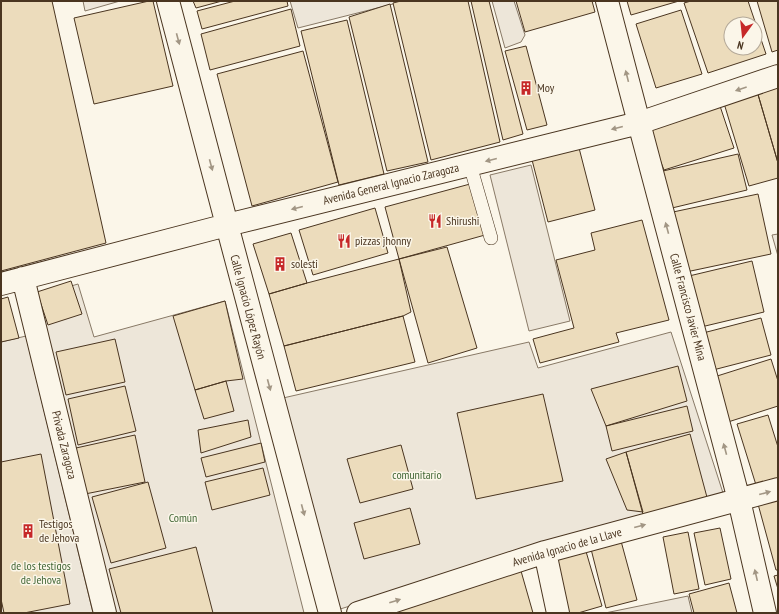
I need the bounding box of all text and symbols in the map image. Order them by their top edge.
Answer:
north arrow [723,16,763,56]
one-way arrow [175,33,181,45]
text: N [736,38,745,53]
one-way arrow [623,69,629,82]
building icon: Moy [518,80,534,96]
place label: Moy [537,80,555,95]
one-way arrow [735,86,747,92]
one-way arrow [611,126,624,132]
one-way arrow [485,157,497,163]
one-way arrow [208,158,214,171]
street label: Avenida General Ignacio Zaragoza [321,159,461,208]
one-way arrow [291,205,303,211]
restaurant icon: Shirushi [427,213,443,229]
place label: Shirushi [446,213,479,228]
one-way arrow [664,222,670,234]
restaurant icon: pizzas jhonny [336,233,352,249]
place label: pizzas jhonny [355,233,411,248]
street label: Calle Francisco Javier Mina [667,252,710,362]
street label: Calle Ignacio López Rayón [227,253,270,361]
building icon: solesti [272,256,288,272]
place label: solesti [291,256,318,271]
one-way arrow [266,379,272,391]
street label: Privada Zaragoza [49,409,80,481]
one-way arrow [722,442,728,455]
park label: comunitario [392,467,442,482]
one-way arrow [759,490,771,496]
one-way arrow [300,505,306,517]
park label: Común [169,510,197,525]
place label: Testigos de Jehova [39,516,80,545]
building icon: Testigos de Jehova [20,523,36,539]
one-way arrow [633,523,646,529]
street label: Avenida Ignacio de la Llave [510,524,623,569]
park label: de los testigos de Jehova [11,558,71,587]
one-way arrow [753,569,759,581]
one-way arrow [389,598,401,604]

